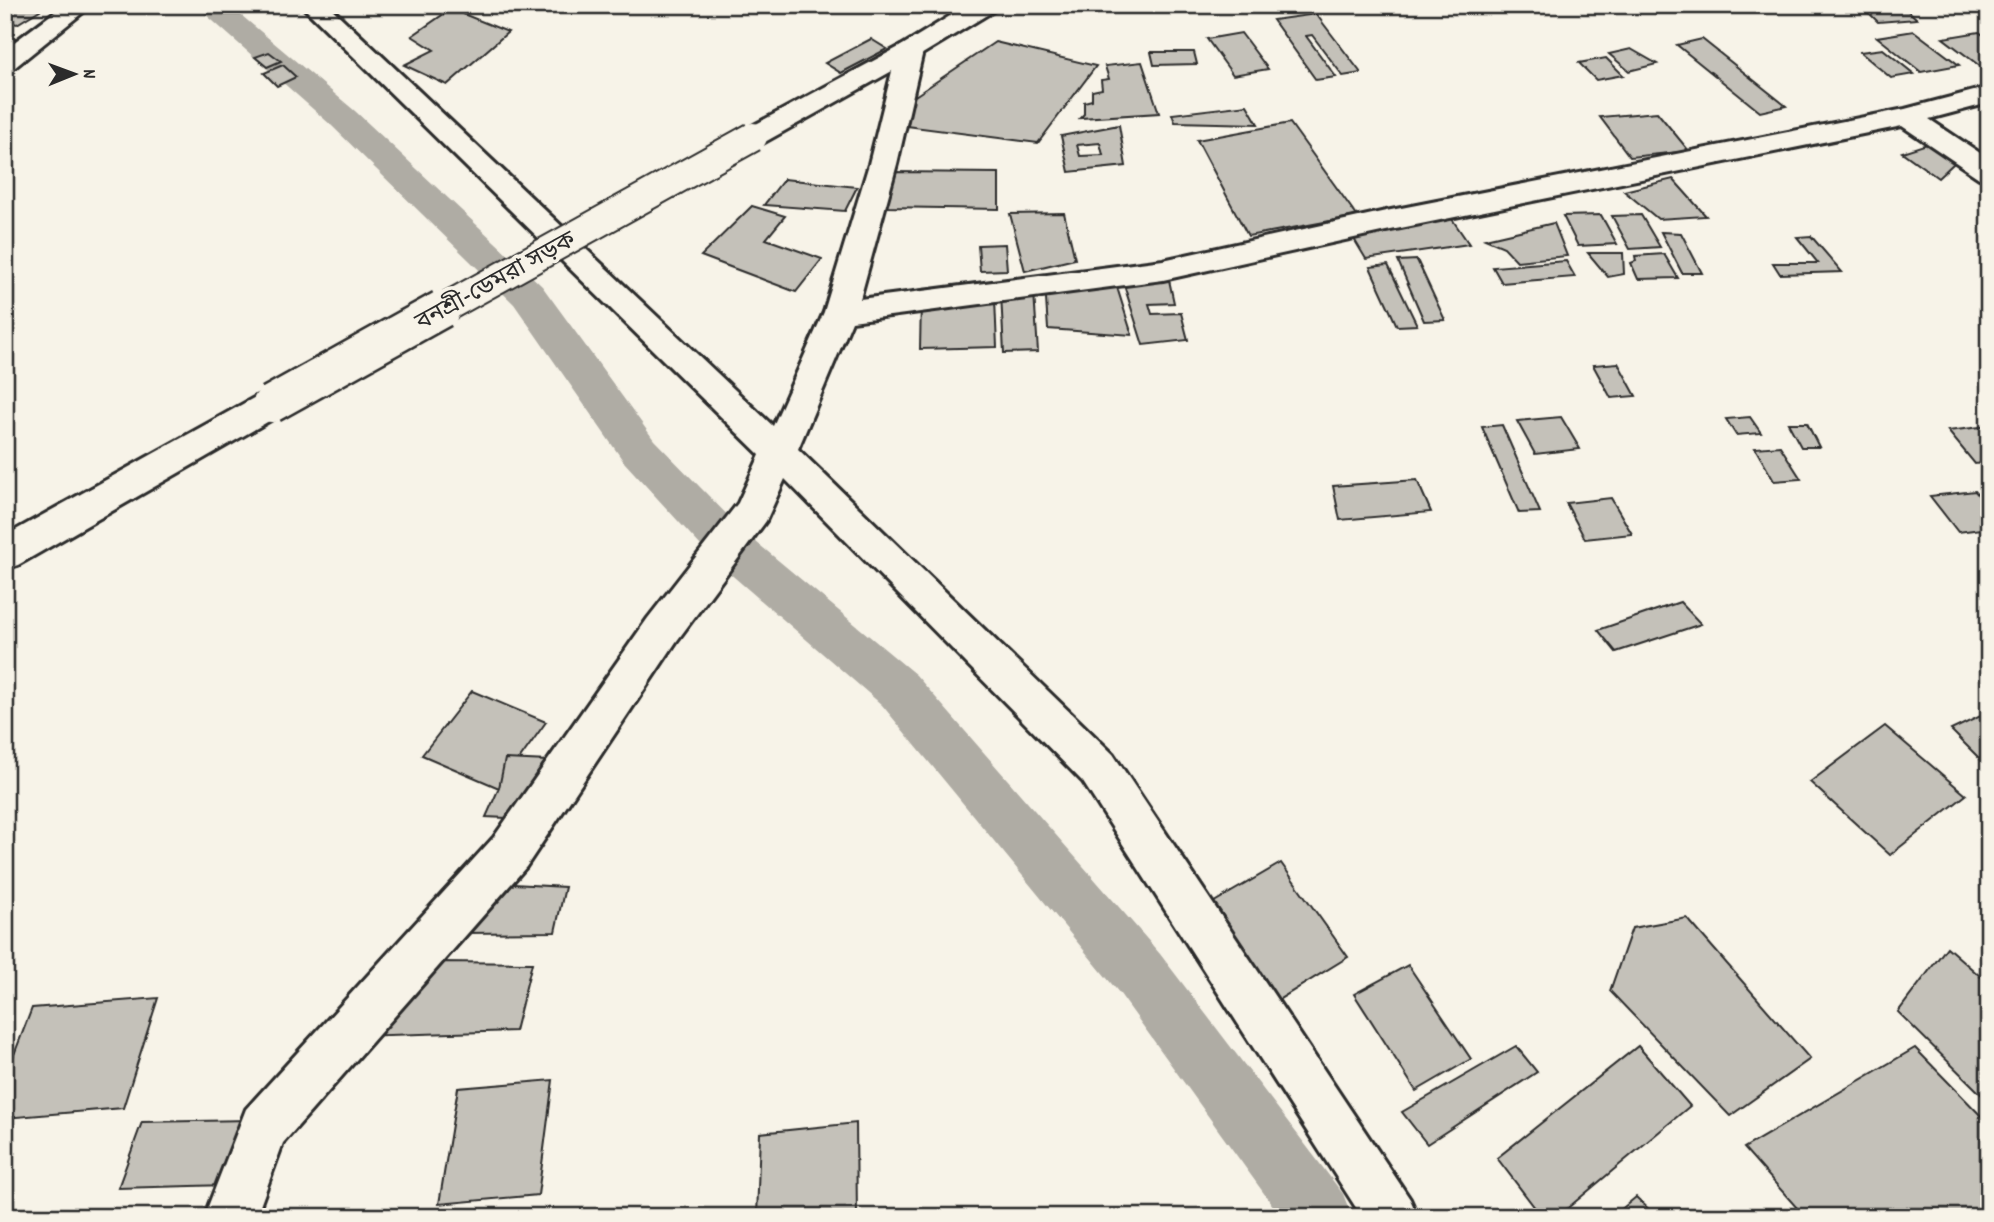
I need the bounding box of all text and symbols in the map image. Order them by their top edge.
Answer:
north arrow [38,38,108,108]
text: N [74,69,101,79]
street label: বনশ্রী-ডেমরা সড়ক [409,224,583,341]

